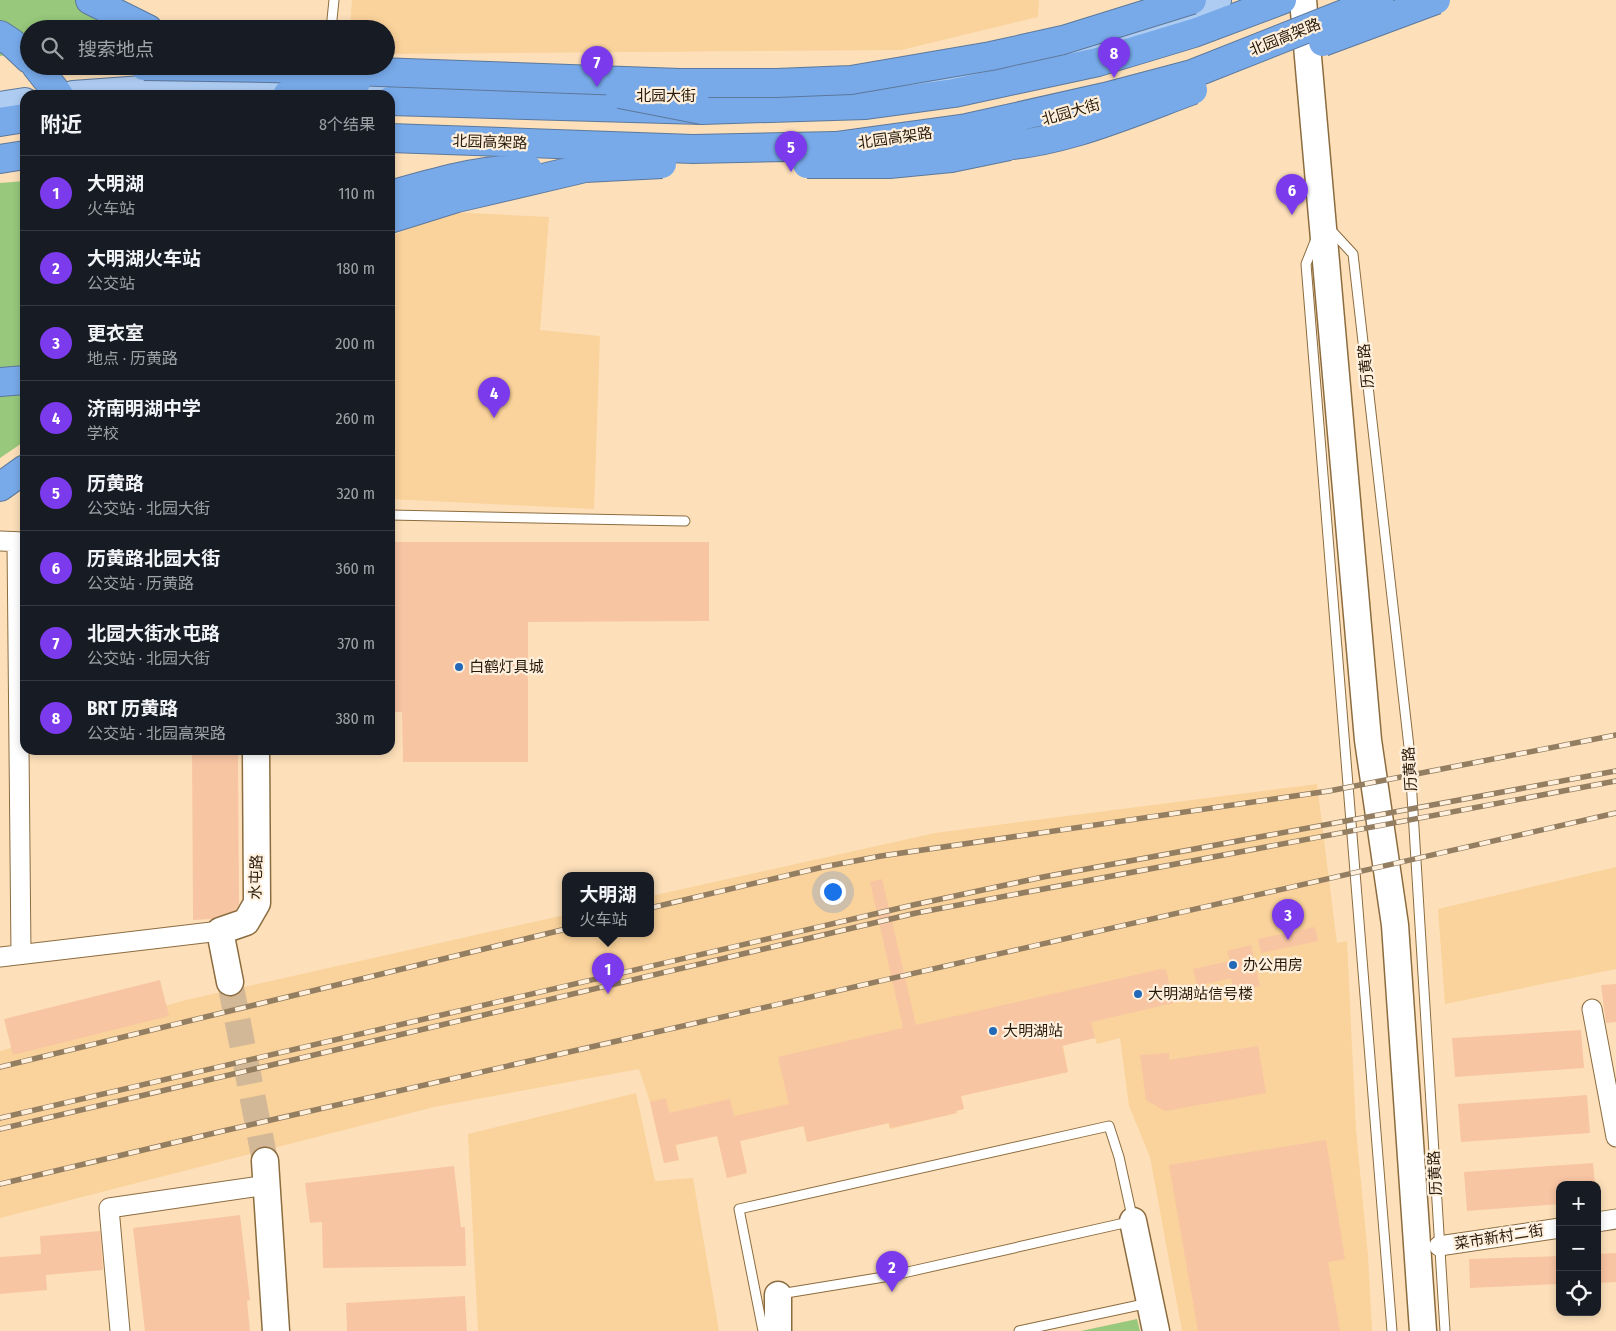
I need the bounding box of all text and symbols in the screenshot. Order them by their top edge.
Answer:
street label: 北园高架路 [1247,15,1323,59]
search box [20,20,395,75]
icon: search [38,34,66,62]
pin: 8 [1098,37,1130,78]
text: 搜索地点 [78,38,154,61]
pin: 7 [581,46,613,87]
street label: 北园大街 [636,87,696,105]
street label: 北园大街 [1040,95,1102,129]
text: 附近 [40,112,82,138]
text: 8个结果 [319,115,375,134]
street label: 北园高架路 [857,124,933,152]
pin: 5 [775,131,807,172]
street label: 北园高架路 [452,132,528,152]
text: 大明湖 [87,172,144,195]
pin: 6 [1276,174,1308,215]
text: 1 [53,184,59,203]
text: 110 m [338,184,375,203]
text: 火车站 [87,199,135,218]
text: 大明湖火车站 [87,247,201,270]
text: 2 [52,259,60,278]
text: 180 m [336,259,375,278]
text: 公交站 [87,274,135,293]
text: 更衣室 [87,322,144,345]
text: 3 [52,334,60,353]
text: 200 m [335,334,375,353]
street label: 历黄路 [1355,343,1377,389]
text: 地点 · 历黄路 [87,349,178,368]
pin: 4 [478,377,510,418]
text: 济南明湖中学 [87,397,201,420]
text: 4 [52,409,60,428]
text: 260 m [336,409,375,428]
text: 学校 [87,424,119,443]
text: 历黄路 [87,472,144,495]
text: 5 [52,484,60,503]
text: 320 m [336,484,375,503]
text: 公交站 · 北园大街 [87,499,210,518]
text: 历黄路北园大街 [87,547,220,570]
text: 6 [52,559,60,578]
text: 360 m [335,559,375,578]
text: 公交站 · 历黄路 [87,574,194,593]
text: 北园大街水屯路 [87,622,220,645]
text: 7 [53,634,59,653]
text: 370 m [337,634,375,653]
text: 公交站 · 北园大街 [87,649,210,668]
place label: 白鹤灯具城 [469,658,544,676]
marker: 白鹤灯具城 [453,661,465,673]
text: BRT 历黄路 [87,697,178,720]
text: 8 [52,709,60,728]
text: 380 m [335,709,375,728]
text: 公交站 · 北园高架路 [87,724,226,743]
street label: 历黄路 [1399,746,1421,792]
street label: 水屯路 [246,854,266,900]
popup [562,872,654,937]
your location [820,879,846,905]
text: 大明湖 [579,883,637,906]
pin: 3 [1272,899,1304,940]
text: 火车站 [579,910,628,929]
pin: 1 [592,953,624,994]
place label: 办公用房 [1243,956,1303,974]
marker: 办公用房 [1227,959,1239,971]
place label: 大明湖站信号楼 [1148,985,1253,1003]
marker: 大明湖站信号楼 [1132,988,1144,1000]
place label: 大明湖站 [1003,1022,1063,1040]
marker: 大明湖站 [987,1025,999,1037]
street label: 历黄路 [1425,1150,1445,1196]
map controls [1556,1181,1601,1316]
button: + [1556,1181,1601,1226]
street label: 菜市新村二街 [1453,1221,1545,1253]
button: − [1556,1226,1601,1271]
pin: 2 [876,1251,908,1292]
button: locate [1556,1271,1601,1316]

